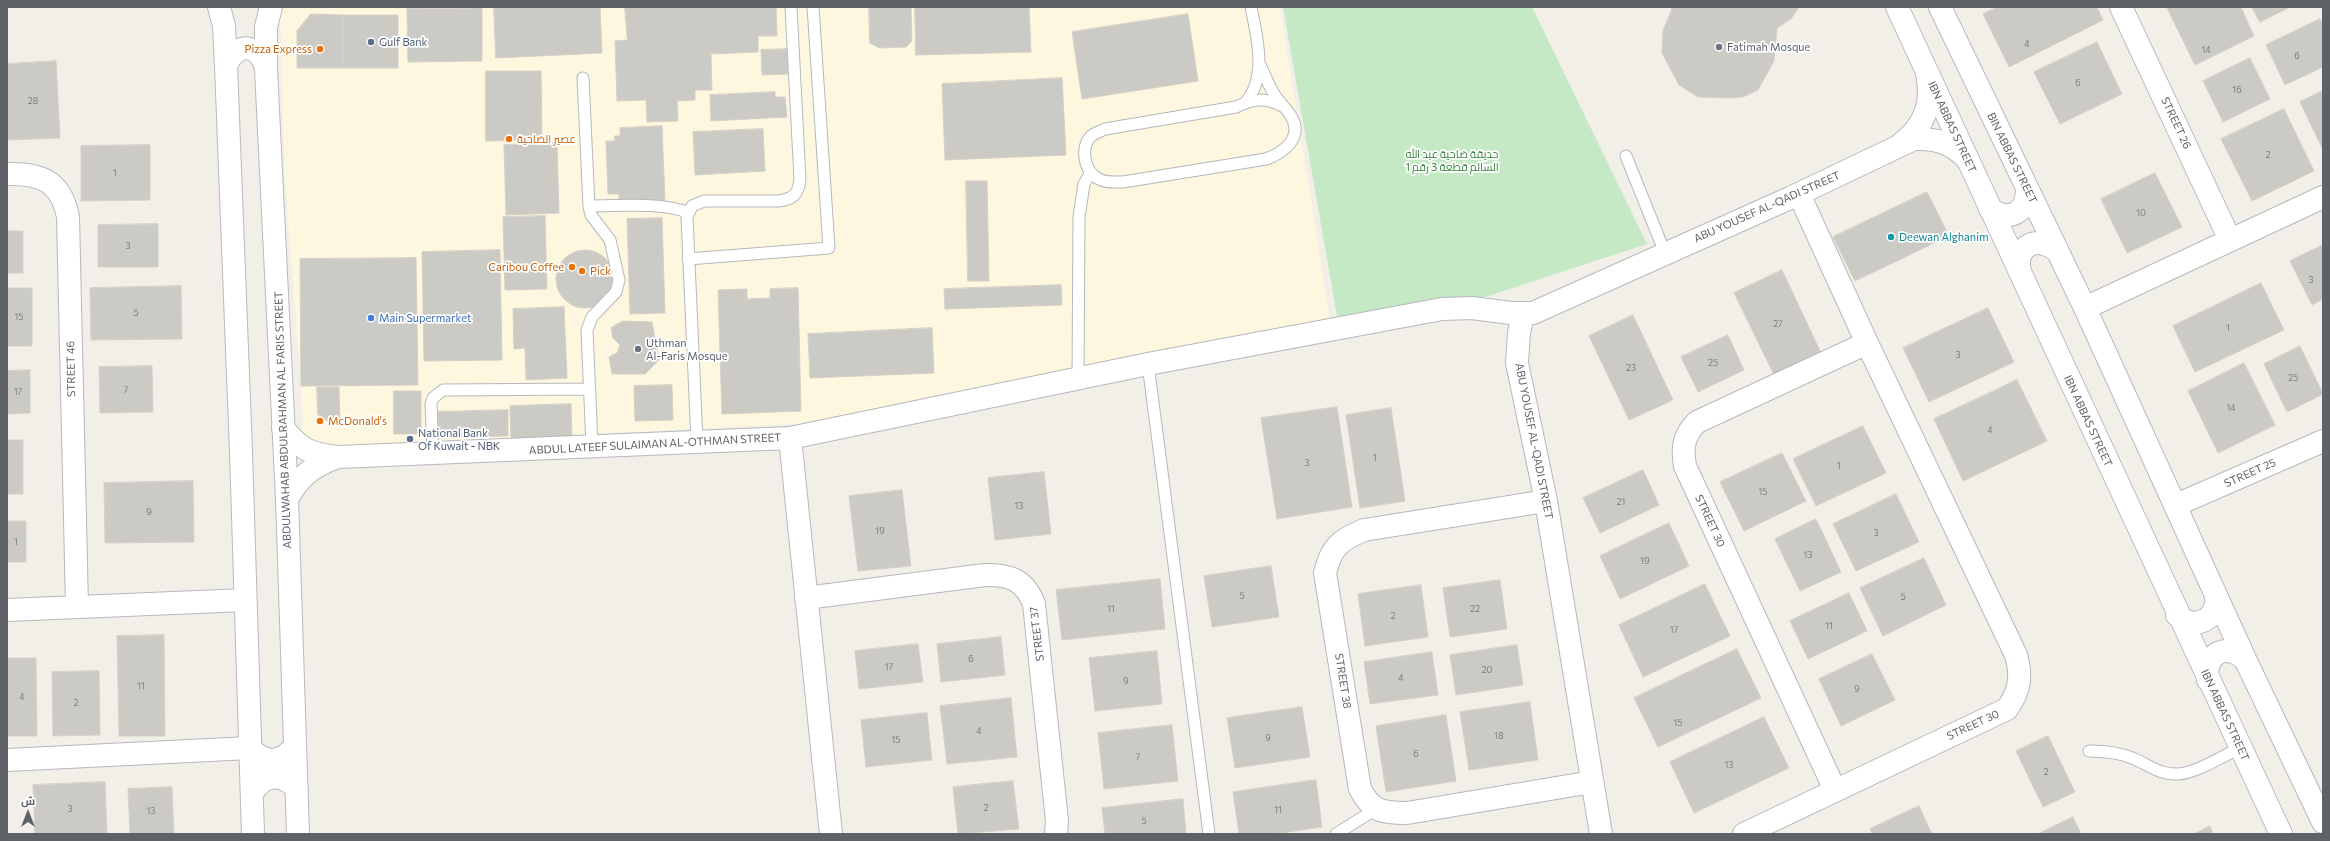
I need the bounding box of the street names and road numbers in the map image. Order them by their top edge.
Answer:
street label: IBN ABBAS STREET [1925,79,1979,175]
street label: STREET 26 [2158,95,2194,151]
street label: BIN ABBAS STREET [1984,110,2040,206]
street label: ABU YOUSEF AL-QADI STREET [1692,169,1842,245]
street label: ABDULWAHAB ABDULRAHMAN AL FARIS STREET [272,291,294,549]
street label: STREET 46 [64,341,78,397]
street label: ABU YOUSEF AL-QADI STREET [1512,362,1556,520]
street label: IBN ABBAS STREET [2061,373,2115,469]
street label: ABDUL LATEEF SULAIMAN AL-OTHMAN STREET [529,431,781,457]
street label: STREET 25 [2222,456,2278,490]
street label: STREET 30 [1692,493,1728,549]
street label: STREET 37 [1027,606,1047,662]
street label: STREET 38 [1332,652,1354,710]
street label: IBN ABBAS STREET [2198,667,2252,763]
street label: STREET 30 [1945,707,2001,743]

